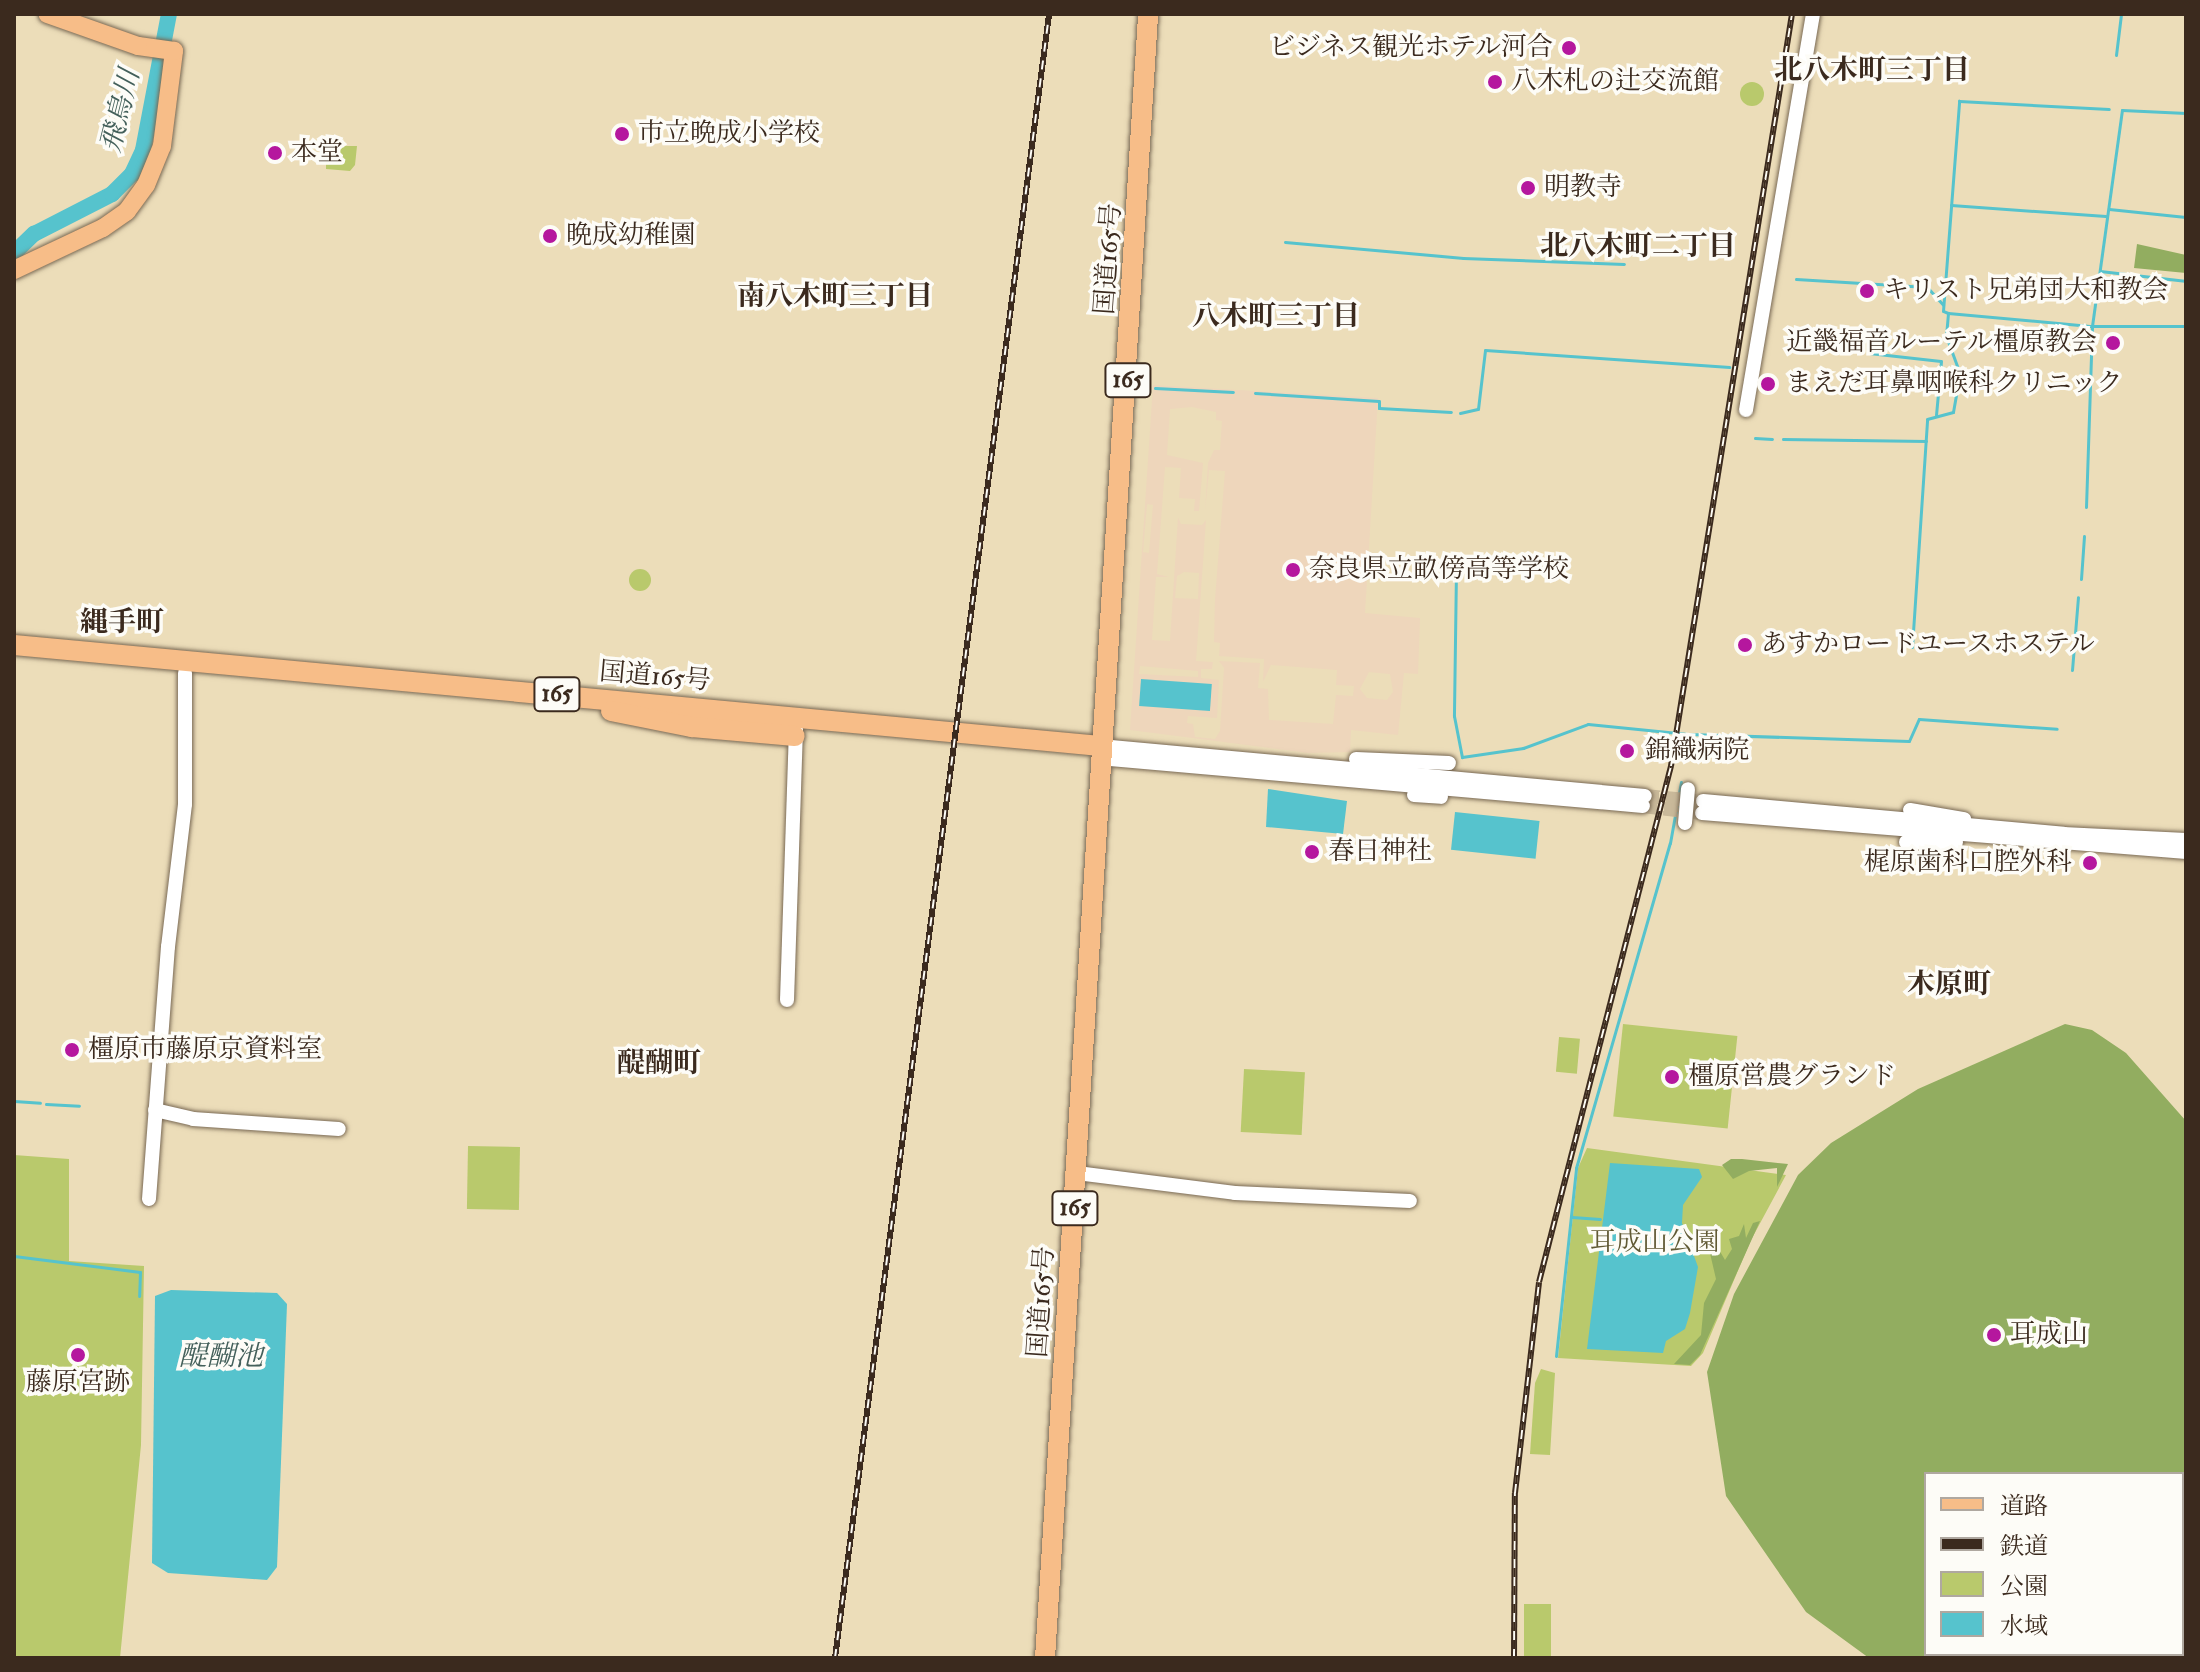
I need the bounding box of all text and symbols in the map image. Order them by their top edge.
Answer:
place label: ビジネス観光ホテル河合 [1267,32,1553,64]
marker: ビジネス観光ホテル河合 [1560,39,1578,57]
district label: 北八木町三丁目 [1774,54,1970,88]
water label: 飛鳥川 [95,66,147,156]
place label: 八木札の辻交流館 [1511,66,1719,98]
marker: 八木札の辻交流館 [1486,73,1504,91]
place label: 市立晩成小学校 [638,118,820,150]
marker: 市立晩成小学校 [613,125,631,143]
place label: 本堂 [291,137,343,169]
marker: 本堂 [266,144,284,162]
place label: 明教寺 [1544,172,1622,204]
marker: 明教寺 [1519,179,1537,197]
street label: 国道165号 [1090,202,1128,316]
place label: 晩成幼稚園 [566,220,696,252]
marker: 晩成幼稚園 [541,227,559,245]
district label: 北八木町二丁目 [1540,230,1736,264]
place label: キリスト兄弟団大和教会 [1883,275,2169,307]
district label: 南八木町三丁目 [737,280,933,314]
marker: キリスト兄弟団大和教会 [1858,282,1876,300]
district label: 八木町三丁目 [1192,300,1360,334]
place label: 近畿福音ルーテル橿原教会 [1785,327,2097,359]
marker: 近畿福音ルーテル橿原教会 [2104,334,2122,352]
road number: 165 [1104,360,1152,400]
place label: まえだ耳鼻咽喉科クリニック [1786,368,2124,400]
marker: まえだ耳鼻咽喉科クリニック [1757,373,1779,395]
place label: 奈良県立畝傍高等学校 [1309,554,1569,586]
marker: 奈良県立畝傍高等学校 [1284,561,1302,579]
district label: 縄手町 [80,606,164,640]
place label: あすかロードユースホステル [1761,629,2099,661]
marker: あすかロードユースホステル [1736,636,1754,654]
street label: 国道165号 [598,657,712,697]
road number: 165 [533,674,581,714]
place label: 錦織病院 [1645,735,1749,767]
marker: 錦織病院 [1616,740,1638,762]
place label: 春日神社 [1328,836,1432,868]
marker: 春日神社 [1303,843,1321,861]
place label: 梶原歯科口腔外科 [1864,847,2072,879]
marker: 梶原歯科口腔外科 [2079,852,2101,874]
district label: 木原町 [1907,968,1991,1002]
place label: 橿原市藤原京資料室 [88,1034,322,1066]
marker: 橿原市藤原京資料室 [63,1041,81,1059]
district label: 醍醐町 [617,1047,701,1081]
place label: 橿原営農グランド [1688,1061,1896,1093]
marker: 橿原営農グランド [1663,1068,1681,1086]
road number: 165 [1051,1188,1099,1228]
park label: 耳成山公園 [1590,1227,1720,1259]
street label: 国道165号 [1023,1245,1061,1359]
place label: 耳成山 [2010,1319,2088,1351]
marker: 耳成山 [1985,1326,2003,1344]
water label: 醍醐池 [179,1340,263,1374]
marker: 藤原宮跡 [69,1346,87,1364]
place label: 藤原宮跡 [26,1367,130,1399]
legend [1924,1472,2184,1656]
text: 道路 [2000,1491,2048,1522]
text: 鉄道 [2000,1531,2048,1562]
text: 公園 [2000,1571,2048,1602]
text: 水域 [2000,1611,2048,1642]

